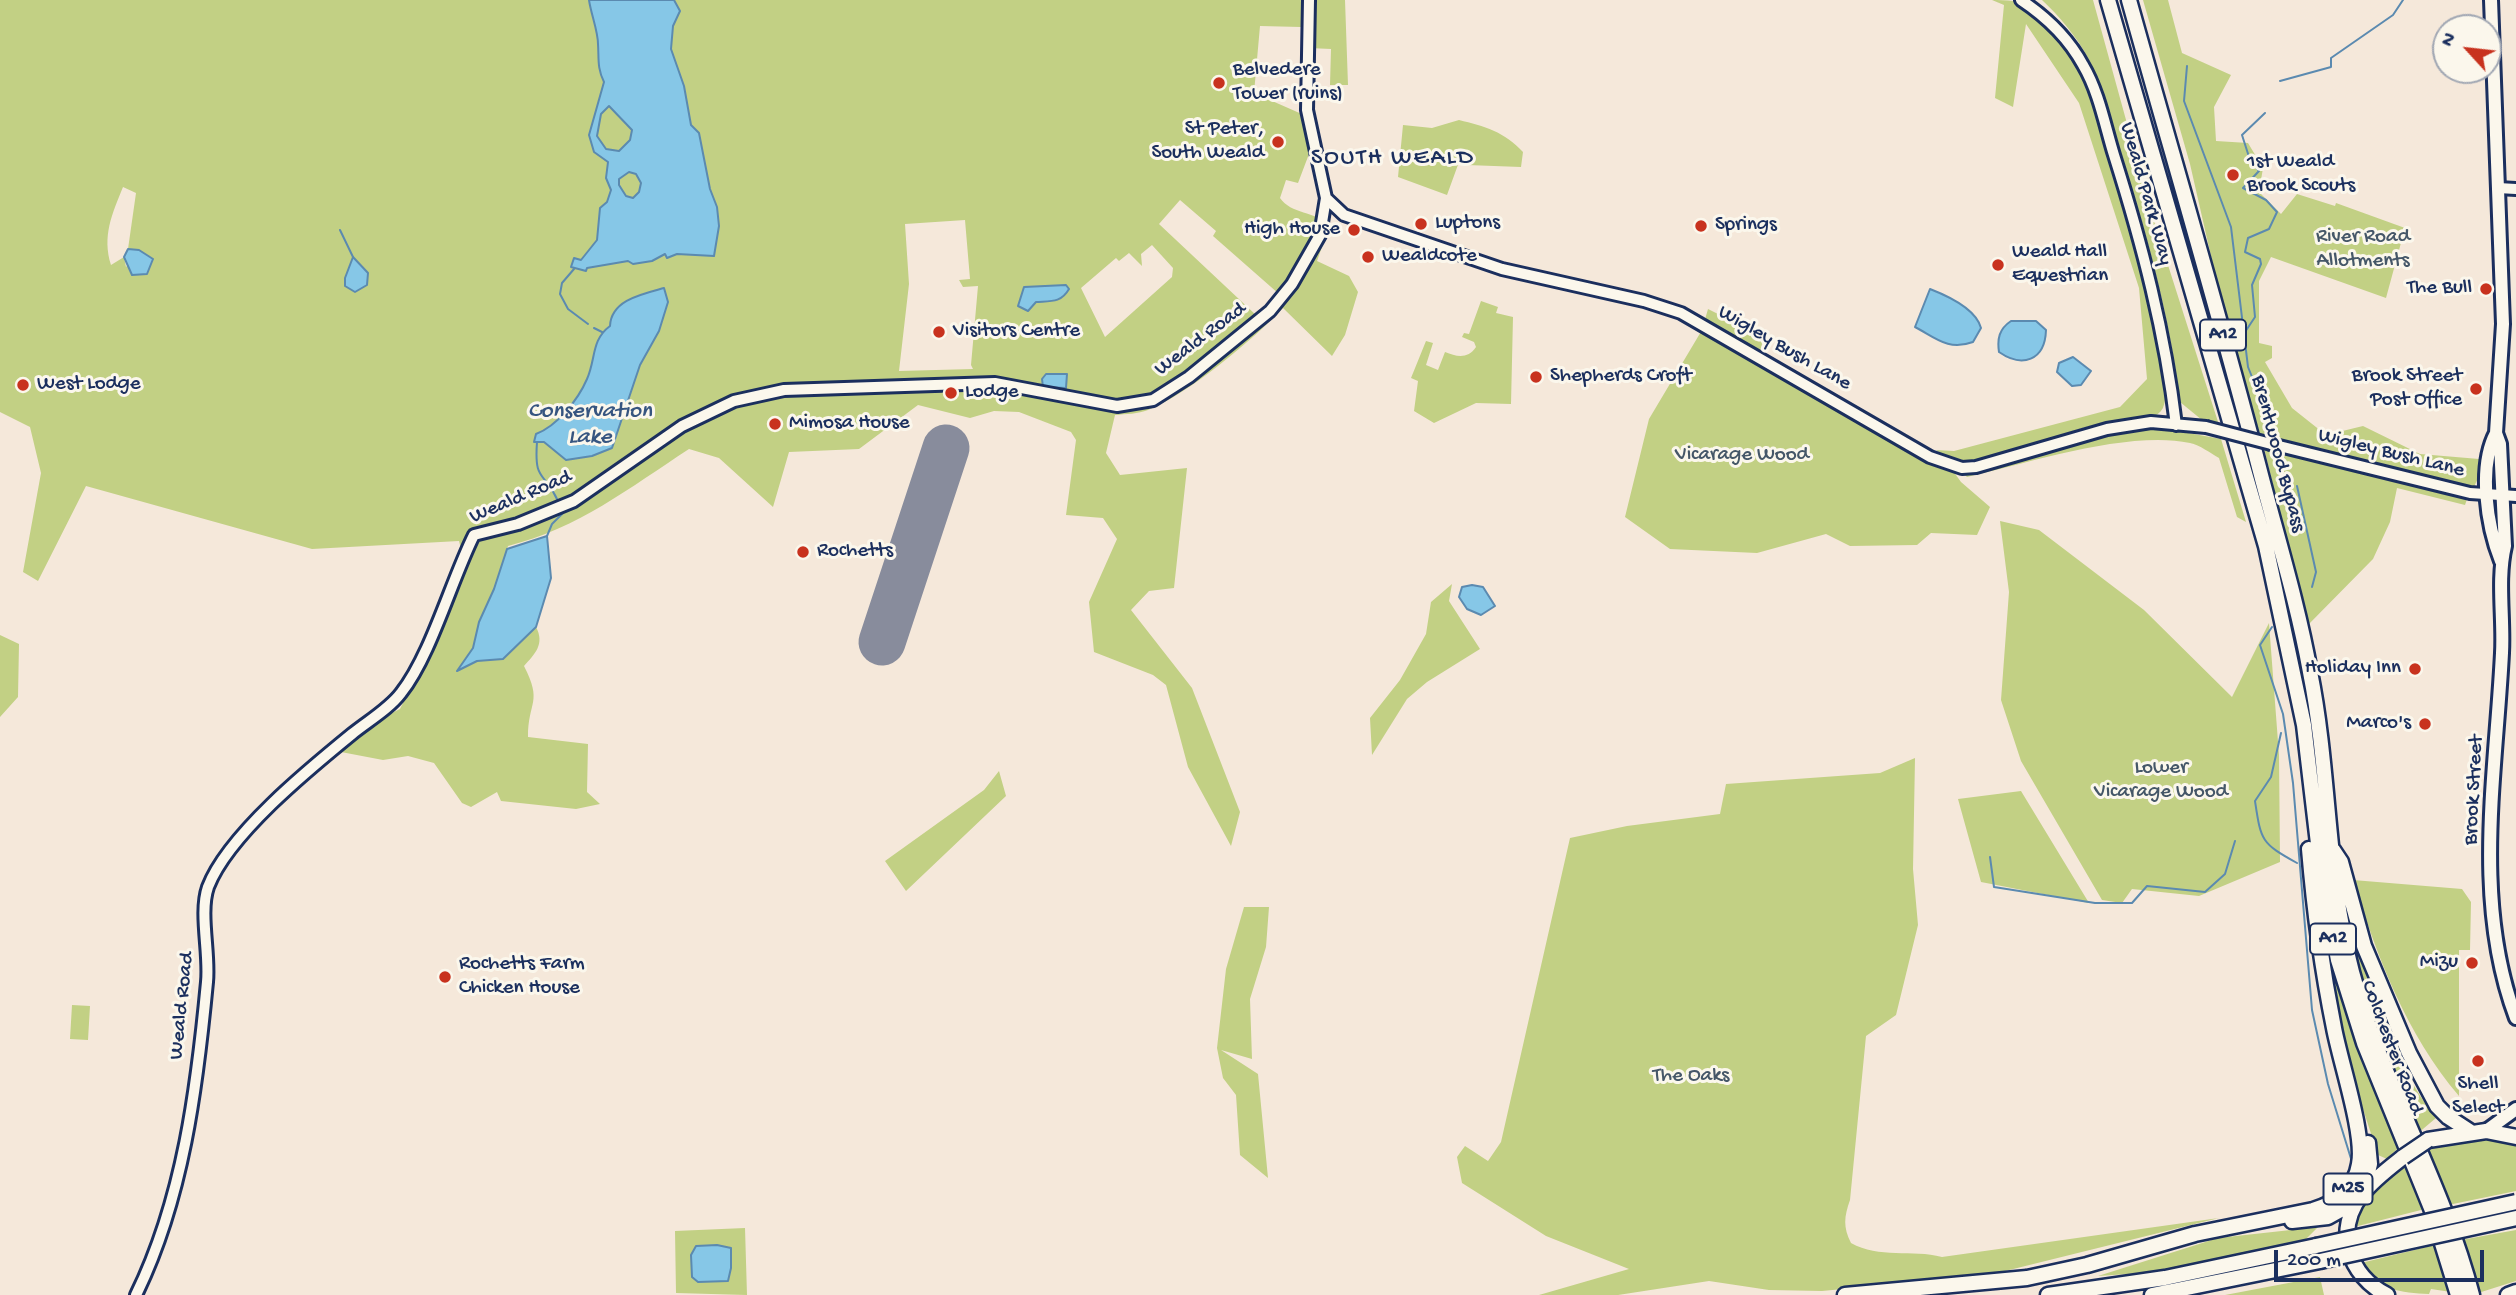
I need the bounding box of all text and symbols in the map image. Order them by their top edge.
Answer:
north arrow [2432,14,2502,84]
text: N [2437,29,2463,51]
place label: Belvedere Tower (ruins) [1233,58,1343,108]
marker: Belvedere Tower (ruins) [1211,75,1227,91]
place label: St Peter, South Weald [1151,117,1264,167]
street label: Weald Park Way [2113,120,2177,268]
marker: St Peter, South Weald [1270,134,1286,150]
district label: SOUTH WEALD [1312,145,1474,173]
place label: 1st Weald Brook Scouts [2247,150,2355,200]
marker: 1st Weald Brook Scouts [2225,167,2241,183]
place label: Luptons [1435,211,1500,237]
place label: Springs [1715,213,1777,239]
marker: Luptons [1413,216,1429,232]
place label: High House [1244,217,1340,243]
marker: Springs [1693,218,1709,234]
marker: High House [1346,222,1362,238]
park label: River Road Allotments [2316,225,2410,275]
place label: Weald Hall Equestrian [2012,240,2108,290]
place label: Wealdcote [1382,244,1477,270]
marker: Wealdcote [1360,249,1376,265]
marker: Weald Hall Equestrian [1990,257,2006,273]
place label: The Bull [2407,276,2472,302]
marker: The Bull [2478,281,2494,297]
street label: Weald Road [1150,297,1252,383]
street label: Wigley Bush Lane [1713,301,1855,397]
place label: Visitors Centre [953,319,1080,345]
road number: A12 [2200,320,2246,350]
marker: Visitors Centre [931,324,947,340]
place label: Shepherds Croft [1550,364,1691,390]
place label: Brook Street Post Office [2352,364,2462,414]
marker: Shepherds Croft [1528,369,1544,385]
place label: West Lodge [37,372,141,398]
street label: Brentwood Bypass [2244,373,2310,535]
marker: West Lodge [15,377,31,393]
place label: Lodge [965,380,1019,406]
marker: Brook Street Post Office [2468,381,2484,397]
marker: Lodge [943,385,959,401]
water label: Conservation Lake [528,398,652,452]
place label: Mimosa House [789,411,910,437]
marker: Mimosa House [767,416,783,432]
street label: Wigley Bush Lane [2315,424,2467,484]
park label: Vicarage Wood [1675,443,1809,469]
street label: Weald Road [466,465,576,531]
place label: Rochetts [817,539,893,565]
marker: Rochetts [795,544,811,560]
place label: Holiday Inn [2305,656,2401,682]
marker: Holiday Inn [2407,661,2423,677]
place label: Marco's [2346,711,2411,737]
marker: Marco's [2417,716,2433,732]
street label: Brook Street [2460,734,2490,846]
park label: Lower Vicarage Wood [2094,756,2228,806]
road number: A12 [2310,923,2356,954]
place label: Mizu [2420,950,2458,976]
street label: Weald Road [165,951,201,1061]
place label: Rochetts Farm Chicken House [459,952,585,1002]
marker: Mizu [2464,955,2480,971]
marker: Rochetts Farm Chicken House [437,969,453,985]
street label: Colchester Road [2354,977,2428,1119]
marker: Shell Select [2470,1053,2486,1069]
park label: The Oaks [1653,1064,1729,1090]
place label: Shell Select [2452,1072,2504,1122]
road number: M25 [2324,1174,2372,1204]
scale bar [2278,1236,2488,1280]
text: 200 m [2287,1249,2341,1274]

